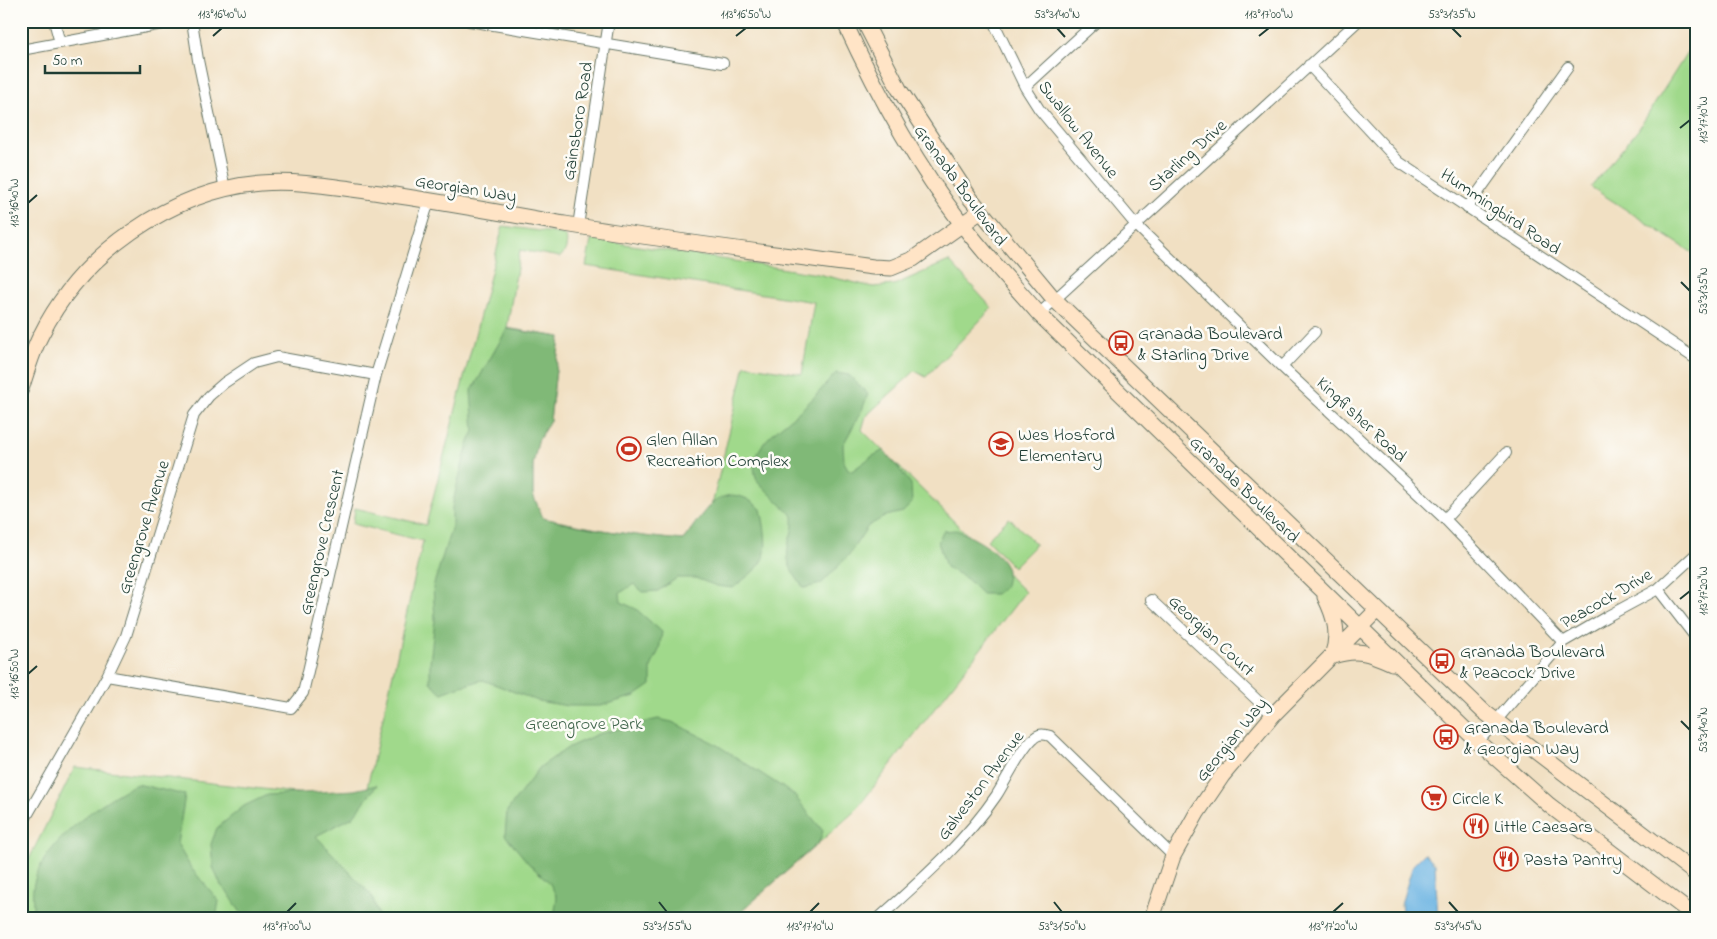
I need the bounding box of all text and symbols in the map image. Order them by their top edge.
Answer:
text: 113°16'40"W [198,6,246,24]
text: 113°16'50"W [721,6,771,24]
text: 53°31'40"N [1034,6,1080,24]
text: 113°17'00"W [1245,6,1293,24]
text: 53°31'35"N [1428,6,1476,24]
scale bar [45,42,140,74]
text: 50 m [52,50,83,72]
street label: Gainsboro Road [557,60,601,182]
street label: Swallow Avenue [1031,75,1125,186]
text: 113°17'10"W [1695,97,1713,143]
street label: Starling Drive [1143,113,1235,200]
street label: Granada Boulevard [906,120,1012,252]
street label: Hummingbird Road [1434,163,1565,263]
street label: Georgian Way [413,169,518,212]
text: 113°16'40"W [6,179,24,227]
text: 53°31'35"N [1695,267,1713,315]
place label: Granada Boulevard & Starling Drive [1138,322,1283,370]
bus stop icon: Granada Boulevard & Starling Drive [1108,330,1134,356]
street label: Kingfisher Road [1309,372,1412,470]
place label: Wes Hosford Elementary [1018,423,1115,470]
place label: Glen Allan Recreation Complex [646,428,789,475]
school or university icon: Wes Hosford Elementary [988,431,1014,457]
street label: Granada Boulevard [1183,431,1305,550]
sports icon: Glen Allan Recreation Complex [616,436,642,462]
street label: Greengrove Avenue [112,457,179,598]
street label: Greengrove Crescent [294,467,353,618]
street label: Peacock Drive [1556,562,1659,637]
text: 113°17'20"W [1695,566,1713,616]
street label: Georgian Court [1161,589,1260,684]
place label: Granada Boulevard & Peacock Drive [1460,640,1605,687]
bus stop icon: Granada Boulevard & Peacock Drive [1429,648,1455,674]
text: 113°16'50"W [6,649,24,699]
street label: Georgian Way [1190,692,1276,789]
text: 53°31'40"N [1695,707,1713,753]
park label: Greengrove Park [525,712,643,739]
place label: Granada Boulevard & Georgian Way [1464,716,1609,764]
bus stop icon: Granada Boulevard & Georgian Way [1433,724,1459,750]
street label: Galveston Avenue [932,725,1032,846]
supermarket icon: Circle K [1421,785,1447,811]
place label: Circle K [1452,787,1503,813]
restaurant icon: Little Caesars [1463,813,1489,839]
place label: Little Caesars [1494,815,1593,841]
restaurant icon: Pasta Pantry [1493,846,1519,872]
place label: Pasta Pantry [1524,848,1622,874]
text: 113°17'00"W [263,918,311,936]
text: 53°31'55"N [642,918,692,936]
text: 113°17'10"W [787,918,833,936]
text: 53°31'50"N [1038,918,1086,936]
text: 113°17'20"W [1308,918,1358,936]
text: 53°31'45"N [1434,918,1482,936]

